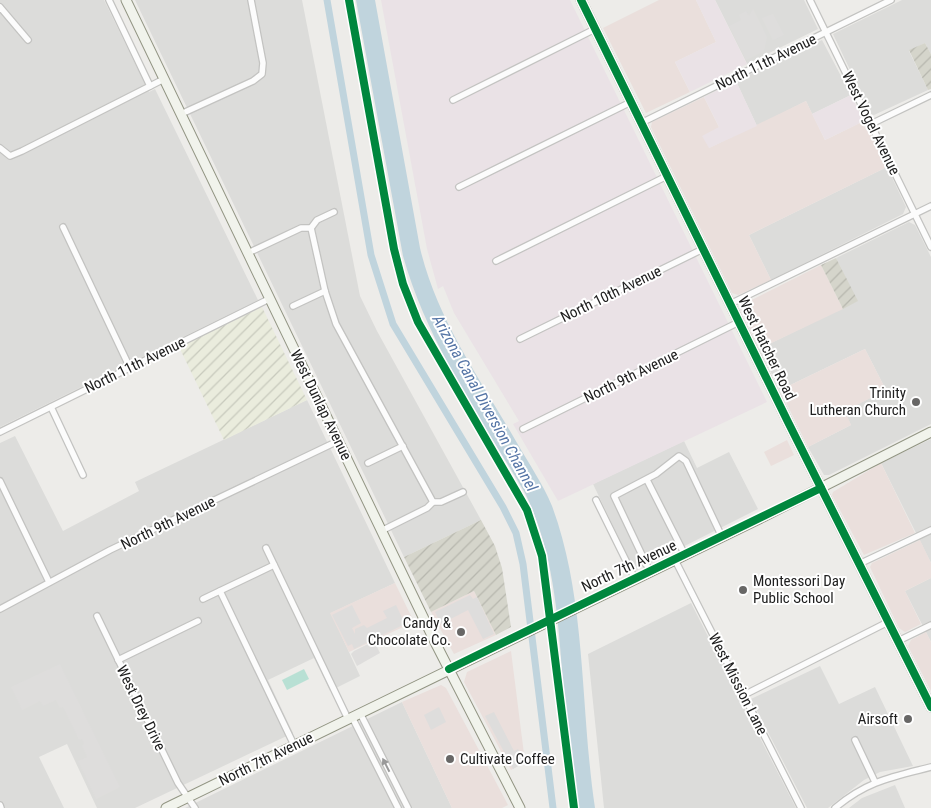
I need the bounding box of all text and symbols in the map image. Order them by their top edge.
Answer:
street label: North 11th Avenue [713,30,819,94]
street label: West Vogel Avenue [838,68,904,178]
street label: North 10th Avenue [558,262,664,326]
street label: West Hatcher Road [734,293,800,403]
water label: Arizona Canal Diversion Channel [428,311,542,495]
street label: North 11th Avenue [82,333,188,397]
street label: North 9th Avenue [581,345,681,407]
street label: West Dunlap Avenue [286,347,356,463]
place label: Trinity Lutheran Church [809,384,906,419]
marker: Trinity Lutheran Church [910,396,922,408]
street label: North 9th Avenue [118,492,218,554]
street label: North 7th Avenue [579,536,679,596]
place label: Montessori Day Public School [753,572,845,607]
marker: Montessori Day Public School [737,584,749,596]
place label: Candy & Chocolate Co. [368,614,452,649]
marker: Candy & Chocolate Co. [455,626,467,638]
street label: West Mission Lane [705,630,771,738]
street label: West Drey Drive [113,662,169,754]
place label: Airsoft [858,710,898,728]
marker: Airsoft [902,713,914,725]
street label: North 7th Avenue [216,728,316,790]
place label: Cultivate Coffee [460,750,555,768]
marker: Cultivate Coffee [444,753,456,765]
one-way arrow [382,757,390,772]

